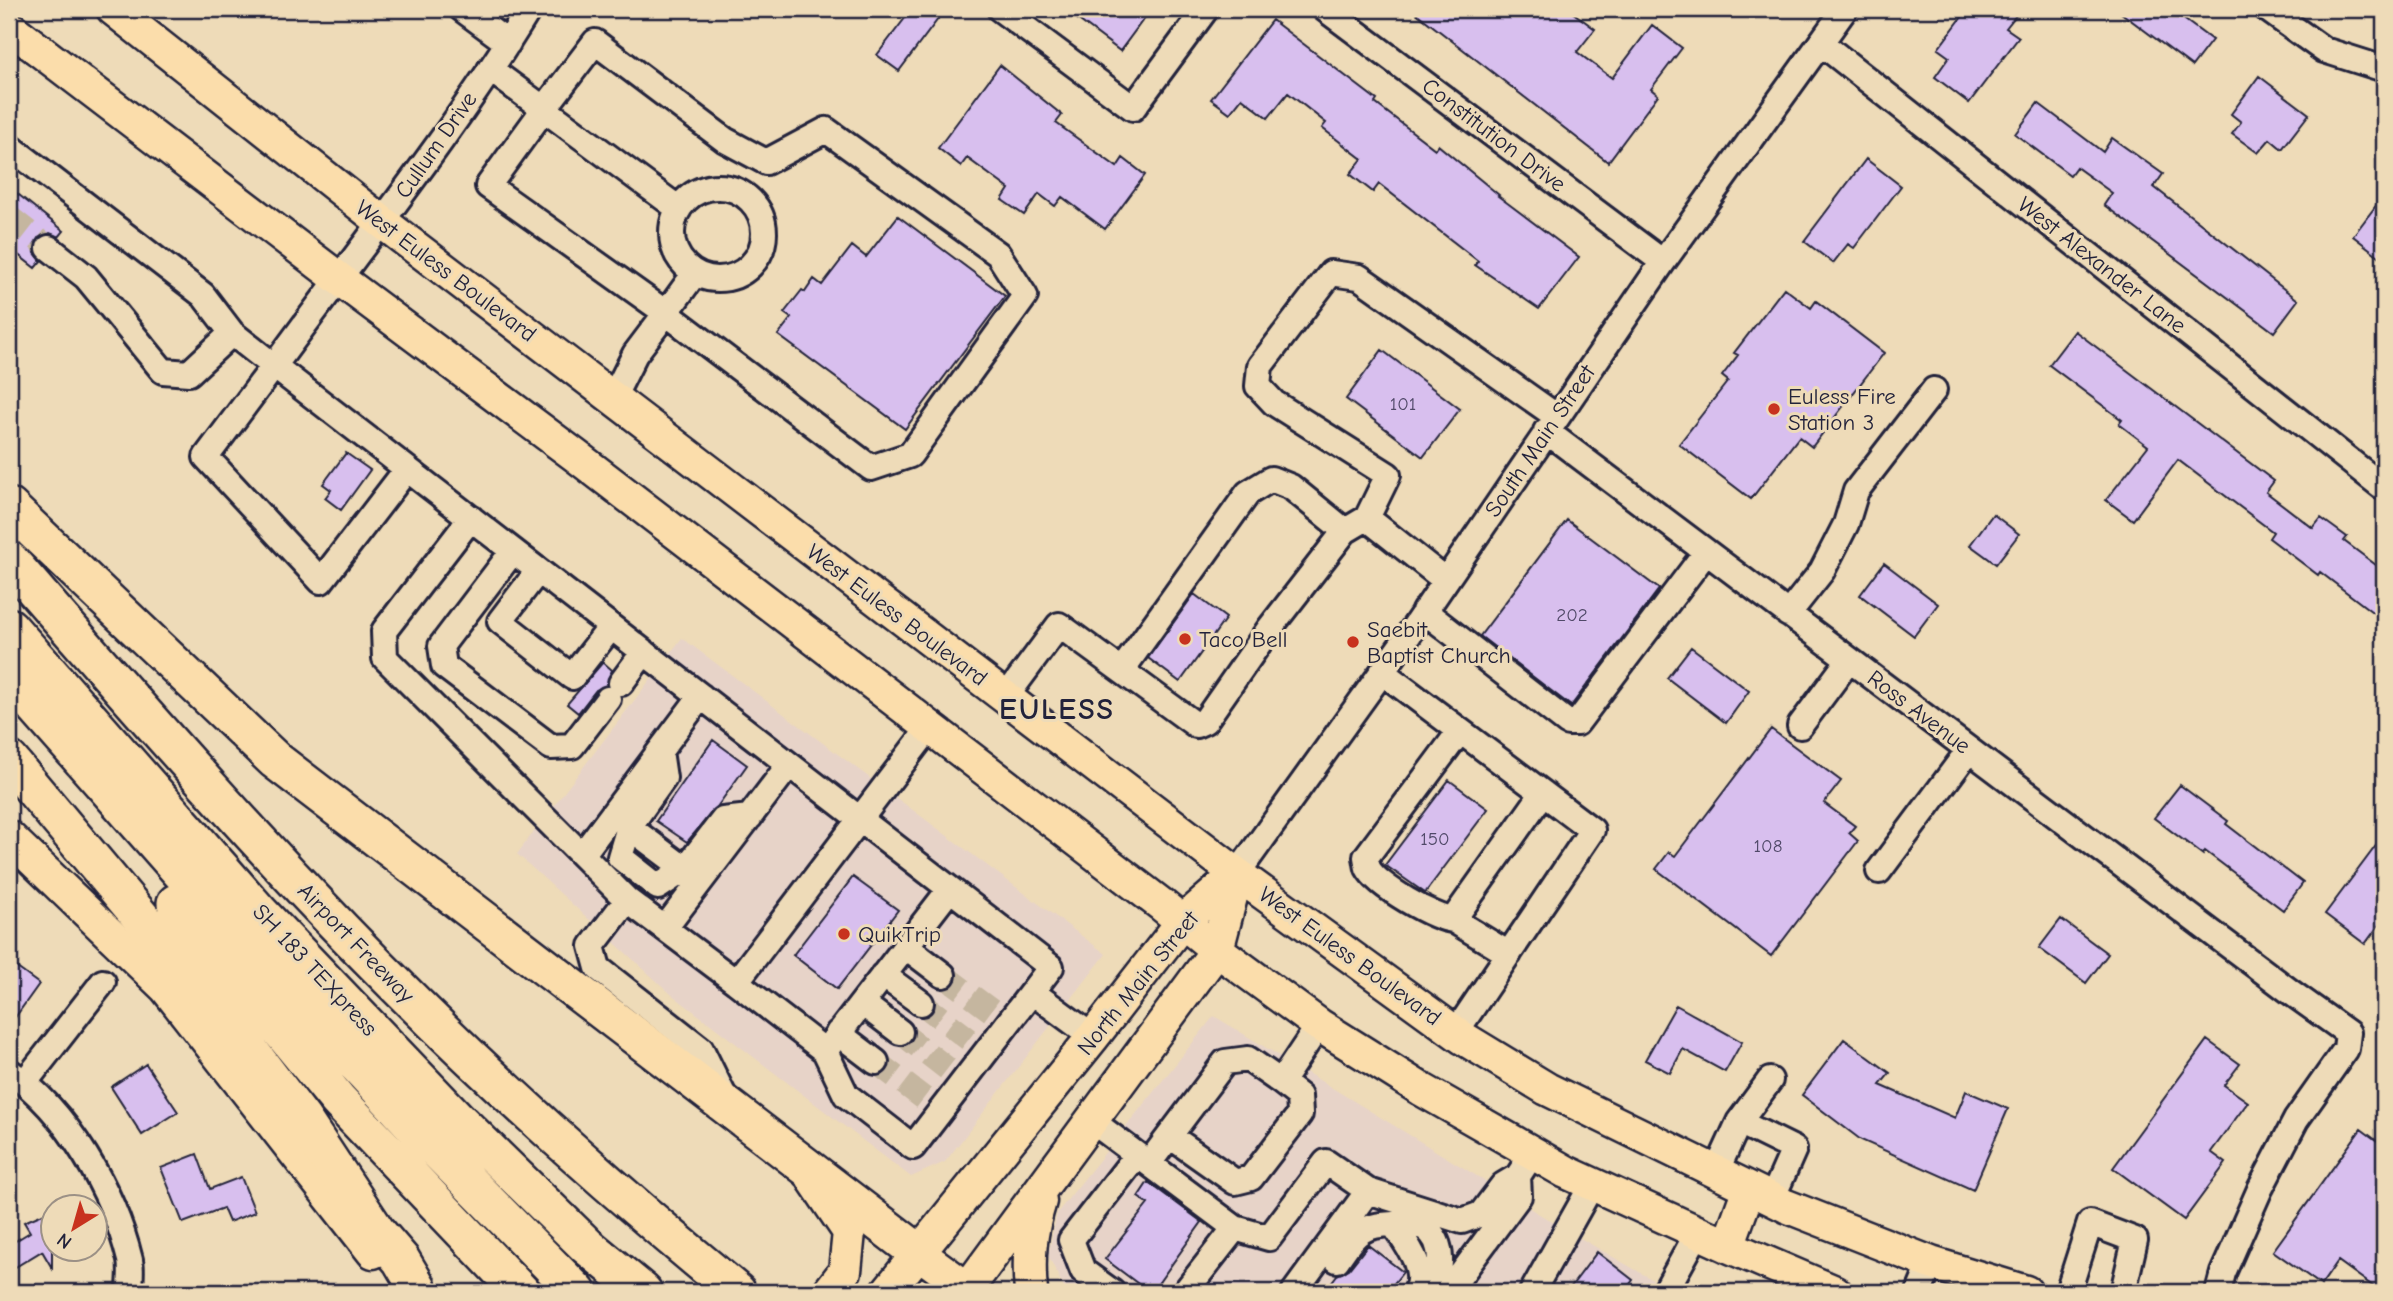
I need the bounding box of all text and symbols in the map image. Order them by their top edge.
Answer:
street label: Constitution Drive [1417,72,1571,198]
street label: Cullum Drive [389,87,483,203]
street label: West Alexander Lane [2012,191,2192,339]
street label: West Euless Boulevard [350,194,542,348]
street label: South Main Street [1479,359,1602,522]
place label: Euless Fire Station 3 [1788,383,1896,436]
house number: 101 [1390,393,1416,415]
marker: Euless Fire Station 3 [1766,401,1782,417]
street label: West Euless Boulevard [801,538,993,692]
house number: 202 [1556,604,1588,626]
place label: Saebit Baptist Church [1367,616,1511,669]
place label: Taco Bell [1199,626,1288,653]
marker: Taco Bell [1177,631,1193,647]
marker: Saebit Baptist Church [1345,634,1361,650]
street label: Ross Avenue [1862,664,1976,760]
district label: EULESS [999,692,1115,727]
house number: 150 [1420,828,1450,850]
house number: 108 [1754,835,1782,857]
street label: Airport Freeway [292,878,420,1009]
street label: West Euless Boulevard [1253,881,1447,1031]
street label: SH 183 TEXpress [247,898,383,1042]
street label: North Main Street [1072,904,1205,1060]
place label: QuikTrip [858,921,941,948]
marker: QuikTrip [836,926,852,942]
north arrow [38,1192,108,1262]
text: N [53,1228,76,1253]

